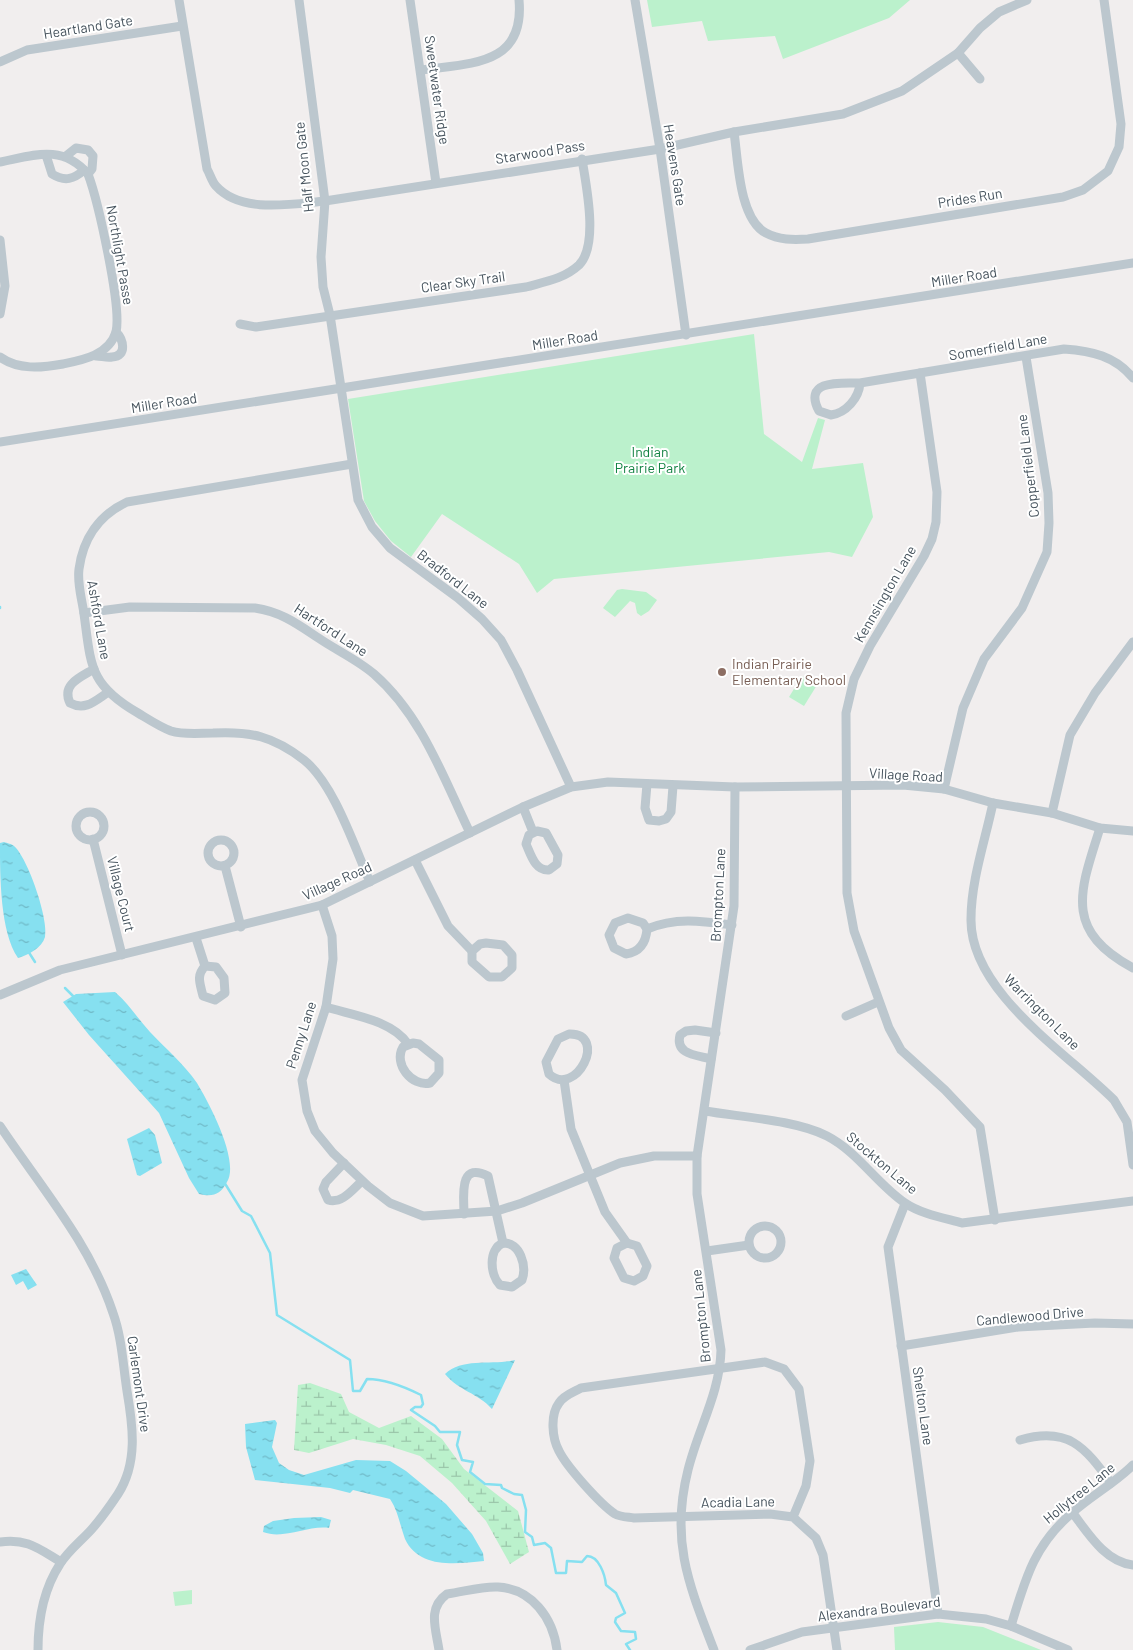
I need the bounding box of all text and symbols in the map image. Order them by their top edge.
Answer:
street label: Heartland Gate [42,11,134,42]
street label: Sweetwater Ridge [421,34,454,146]
street label: Half Moon Gate [290,121,317,213]
street label: Heavens Gate [661,123,690,207]
street label: Starwood Pass [494,136,586,167]
street label: Prides Run [936,184,1003,211]
street label: Northlight Passe [103,204,138,306]
street label: Miller Road [930,263,998,290]
street label: Clear Sky Trail [420,267,506,296]
street label: Miller Road [531,326,599,353]
street label: Somerfield Lane [947,329,1048,364]
street label: Miller Road [130,389,198,416]
street label: Copperfield Lane [1013,414,1042,519]
park label: Indian Prairie Park [615,443,685,476]
street label: Kennsington Lane [850,542,919,645]
street label: Bradford Lane [414,545,492,612]
street label: Ashford Lane [84,579,115,661]
street label: Hartford Lane [291,600,371,660]
place label: Indian Prairie Elementary School [732,655,846,688]
marker: Indian Prairie Elementary School [716,666,728,678]
street label: Village Road [869,764,943,785]
street label: Brompton Lane [707,848,728,942]
street label: Village Court [104,854,139,933]
street label: Village Road [299,858,374,903]
street label: Warrington Lane [1001,970,1084,1053]
street label: Penny Lane [282,999,319,1071]
street label: Stockton Lane [843,1128,921,1197]
street label: Brompton Lane [687,1269,714,1363]
street label: Candlewood Drive [975,1302,1084,1329]
street label: Carlemont Drive [124,1335,155,1433]
street label: Shelton Lane [910,1366,937,1446]
street label: Hollytree Lane [1039,1458,1118,1527]
street label: Acadia Lane [701,1492,775,1511]
street label: Alexandra Boulevard [817,1593,941,1624]

